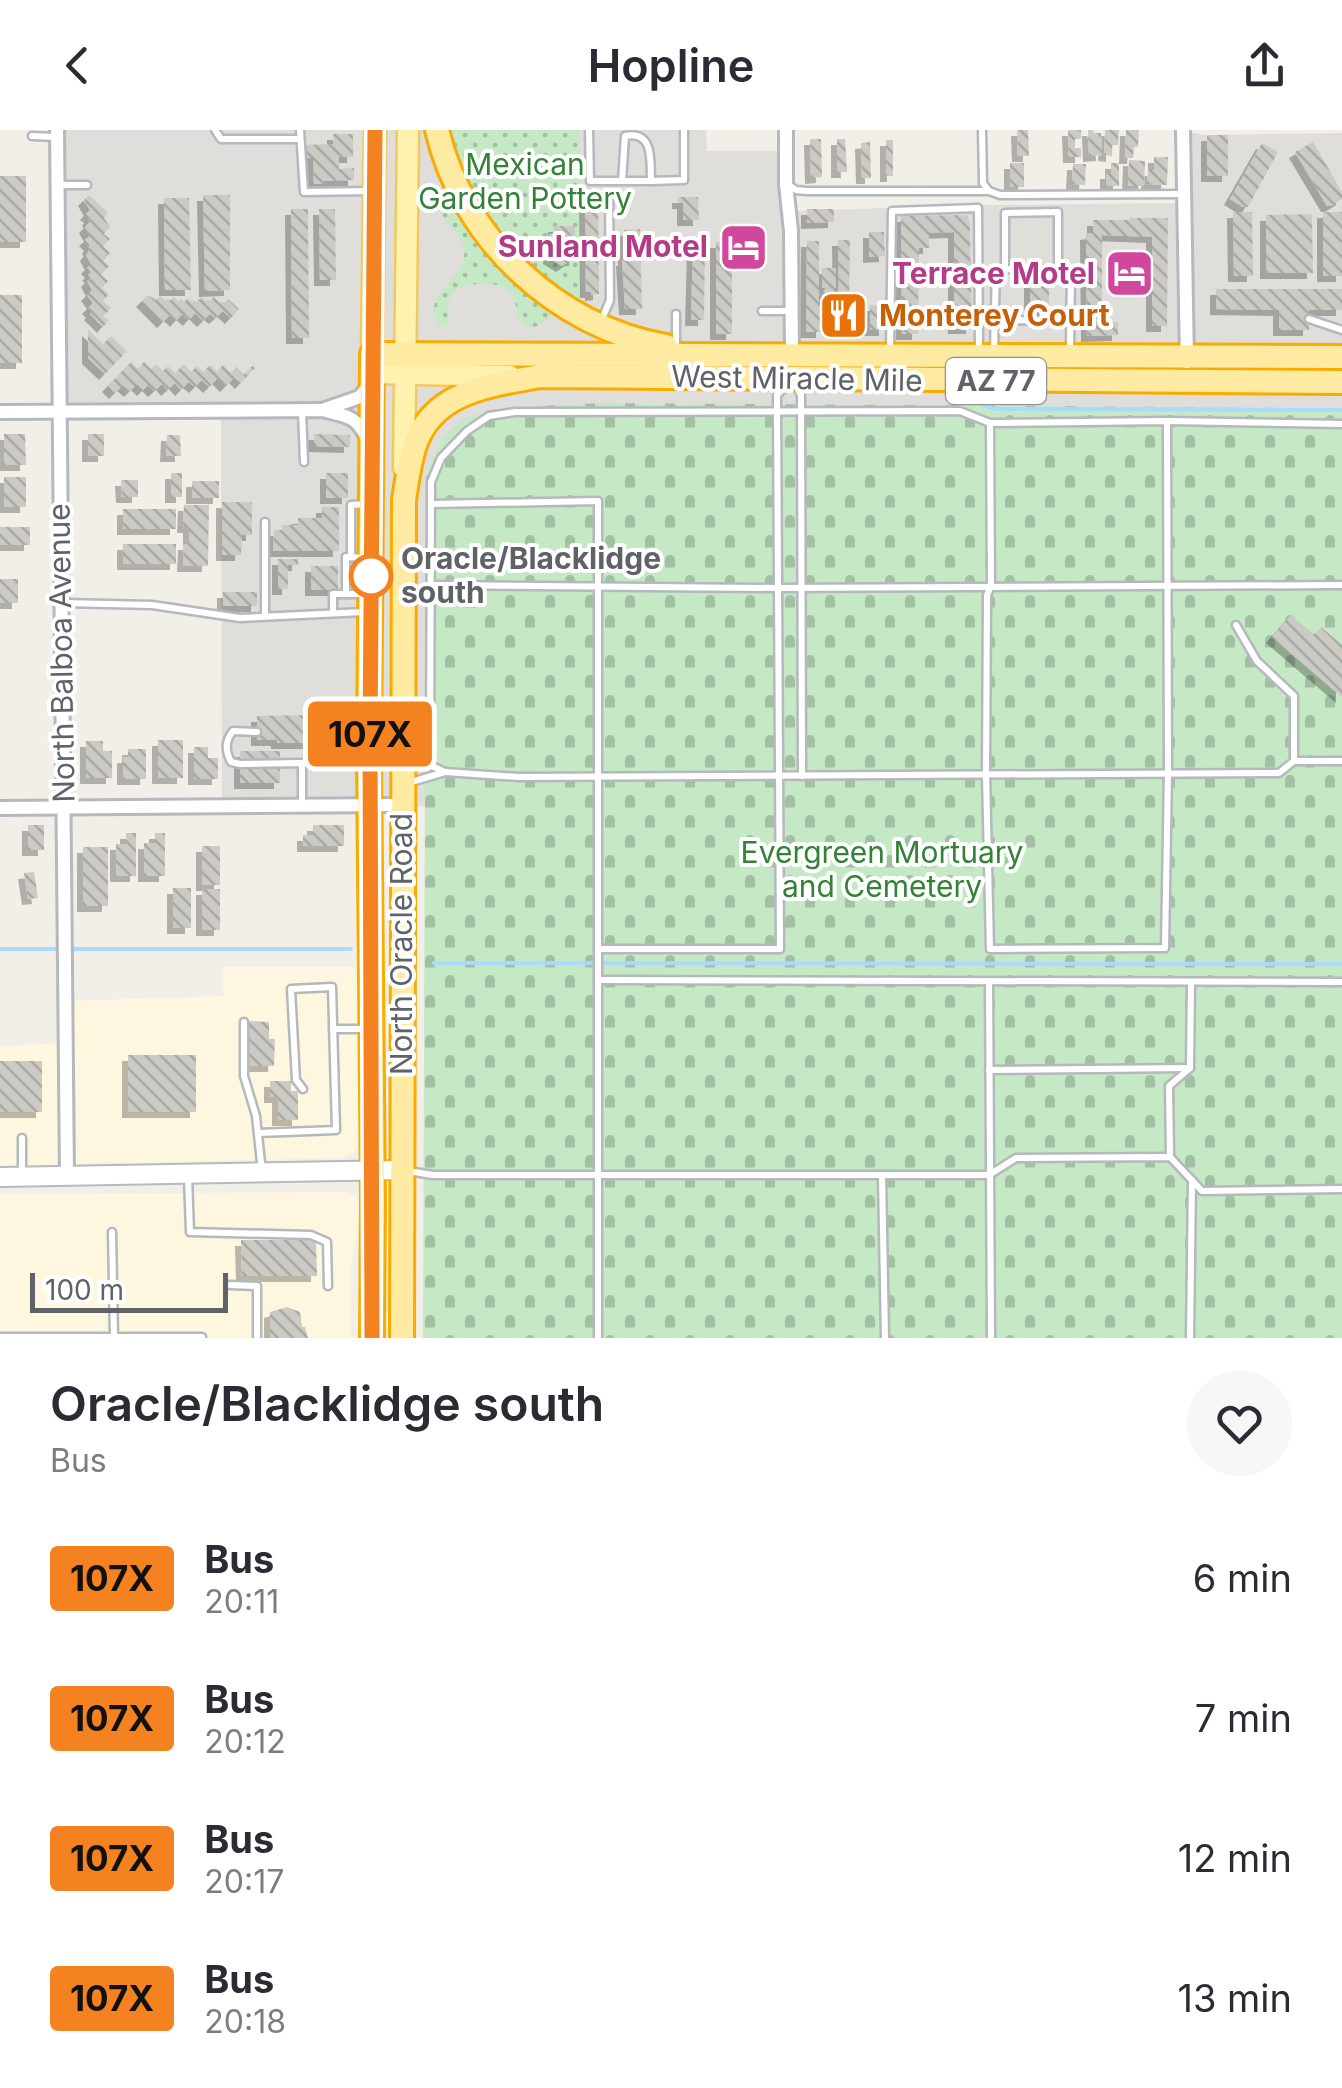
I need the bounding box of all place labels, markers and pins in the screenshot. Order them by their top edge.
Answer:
hotel icon: Sunland Motel [717,221,769,273]
place label: Sunland Motel [498,228,708,264]
hotel icon: Terrace Motel [1104,248,1156,300]
place label: Terrace Motel [892,255,1095,291]
restaurant icon: Monterey Court [818,290,870,342]
place label: Monterey Court [879,297,1110,333]
place label: Oracle/Blacklidge south [401,540,661,610]
marker: Oracle/Blacklidge south [350,555,392,597]

